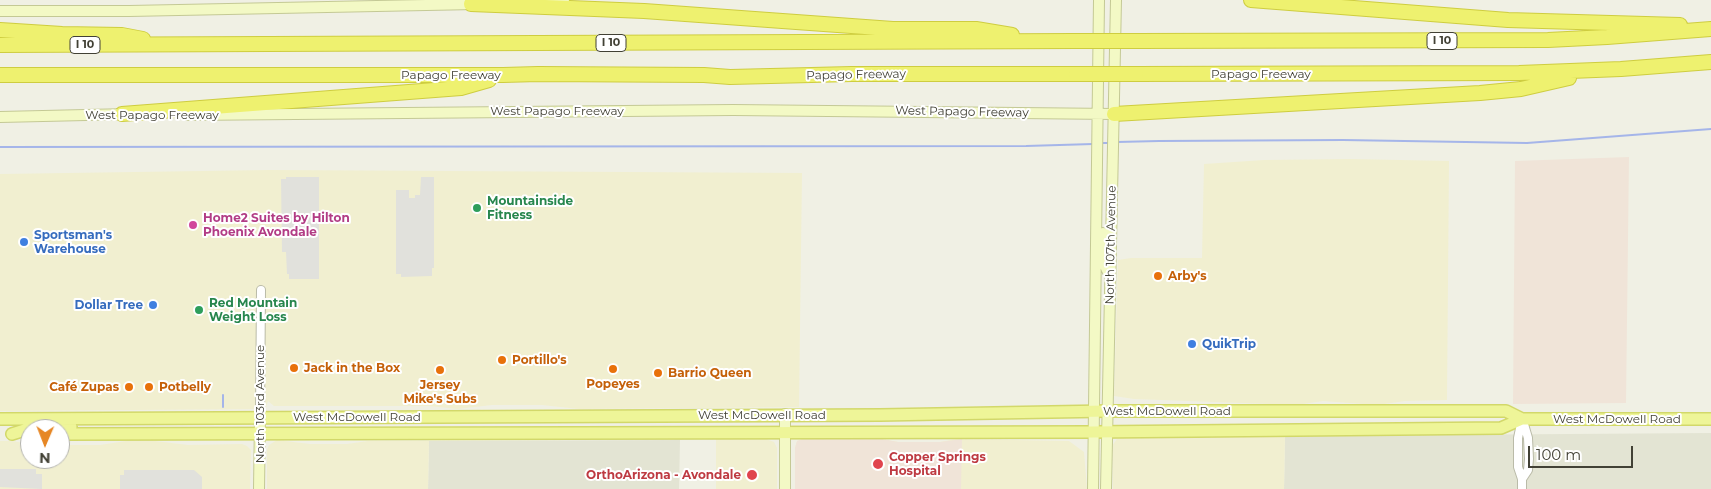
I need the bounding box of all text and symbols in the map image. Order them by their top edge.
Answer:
road number: I 10 [1427,32,1457,49]
road number: I 10 [596,34,626,52]
road number: I 10 [70,36,100,54]
street label: Papago Freeway [806,67,906,83]
street label: Papago Freeway [1211,67,1311,81]
street label: Papago Freeway [401,68,501,82]
street label: West Papago Freeway [490,104,624,118]
street label: West Papago Freeway [895,104,1029,120]
street label: West Papago Freeway [85,108,219,122]
street label: North 107th Avenue [1103,185,1119,305]
place label: Mountainside Fitness [487,194,573,222]
marker: Mountainside Fitness [471,202,483,214]
place label: Home2 Suites by Hilton Phoenix Avondale [203,211,350,239]
marker: Home2 Suites by Hilton Phoenix Avondale [187,219,199,231]
place label: Sportsman's Warehouse [34,228,112,256]
marker: Sportsman's Warehouse [18,236,30,248]
place label: Arby's [1168,269,1207,283]
marker: Arby's [1152,270,1164,282]
place label: Red Mountain Weight Loss [209,296,297,324]
place label: Dollar Tree [75,298,143,312]
marker: Dollar Tree [147,299,159,311]
marker: Red Mountain Weight Loss [193,304,205,316]
place label: QuikTrip [1202,337,1256,351]
marker: QuikTrip [1186,338,1198,350]
street label: North 103rd Avenue [253,345,267,463]
place label: Portillo's [512,353,567,367]
marker: Portillo's [496,354,508,366]
place label: Jack in the Box [304,361,400,375]
marker: Jack in the Box [288,362,300,374]
marker: Popeyes [607,363,619,375]
marker: Jersey Mike's Subs [434,364,446,376]
place label: Barrio Queen [668,366,752,380]
marker: Barrio Queen [652,367,664,379]
place label: Popeyes [586,377,640,391]
place label: Jersey Mike's Subs [403,378,477,406]
place label: Café Zupas [49,380,119,394]
place label: Potbelly [159,380,211,394]
marker: Café Zupas [123,381,135,393]
marker: Potbelly [143,381,155,393]
street label: West McDowell Road [1103,404,1231,418]
street label: West McDowell Road [698,408,826,422]
street label: West McDowell Road [293,410,421,424]
street label: West McDowell Road [1553,412,1681,426]
north arrow [20,419,70,469]
scale bar [1531,436,1636,468]
text: 100 m [1536,445,1581,464]
text: N [39,449,51,467]
place label: Copper Springs Hospital [889,450,986,478]
marker: Copper Springs Hospital [871,457,885,471]
place label: OrthoArizona - Avondale [586,468,741,482]
marker: OrthoArizona - Avondale [745,468,759,482]

